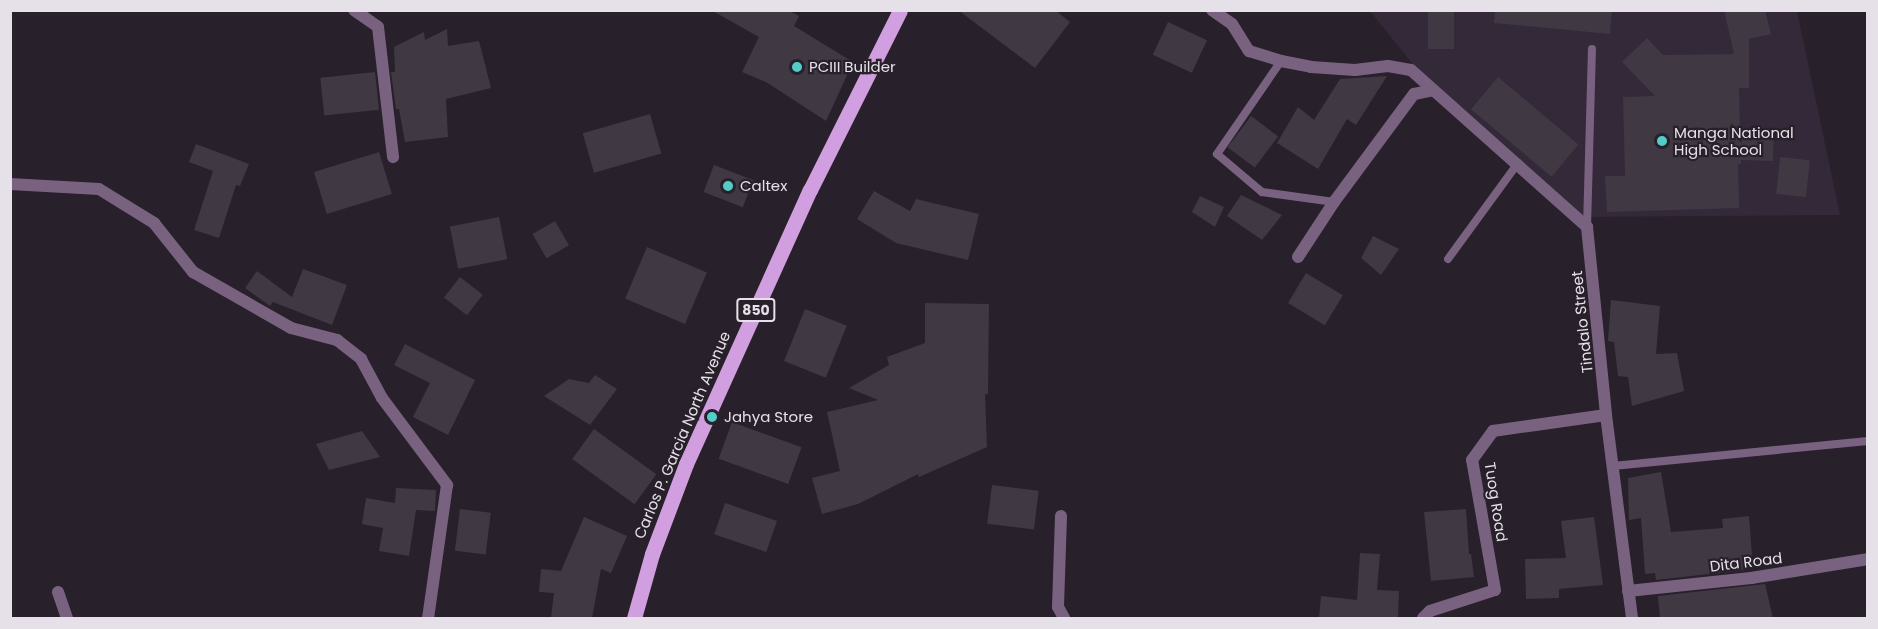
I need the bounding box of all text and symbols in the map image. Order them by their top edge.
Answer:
place label: PCIII Builder [809,58,896,76]
marker: PCIII Builder [790,60,804,74]
place label: Manga National High School [1674,123,1794,158]
marker: Manga National High School [1655,134,1669,148]
place label: Caltex [740,177,787,195]
marker: Caltex [721,179,735,193]
street label: Tindalo Street [1568,270,1596,374]
road number: 850 [735,299,777,321]
street label: Carlos P. Garcia North Avenue [630,328,734,542]
place label: Jahya Store [724,408,813,426]
marker: Jahya Store [705,410,719,424]
street label: Tuog Road [1481,461,1511,543]
street label: Dita Road [1709,549,1783,575]

